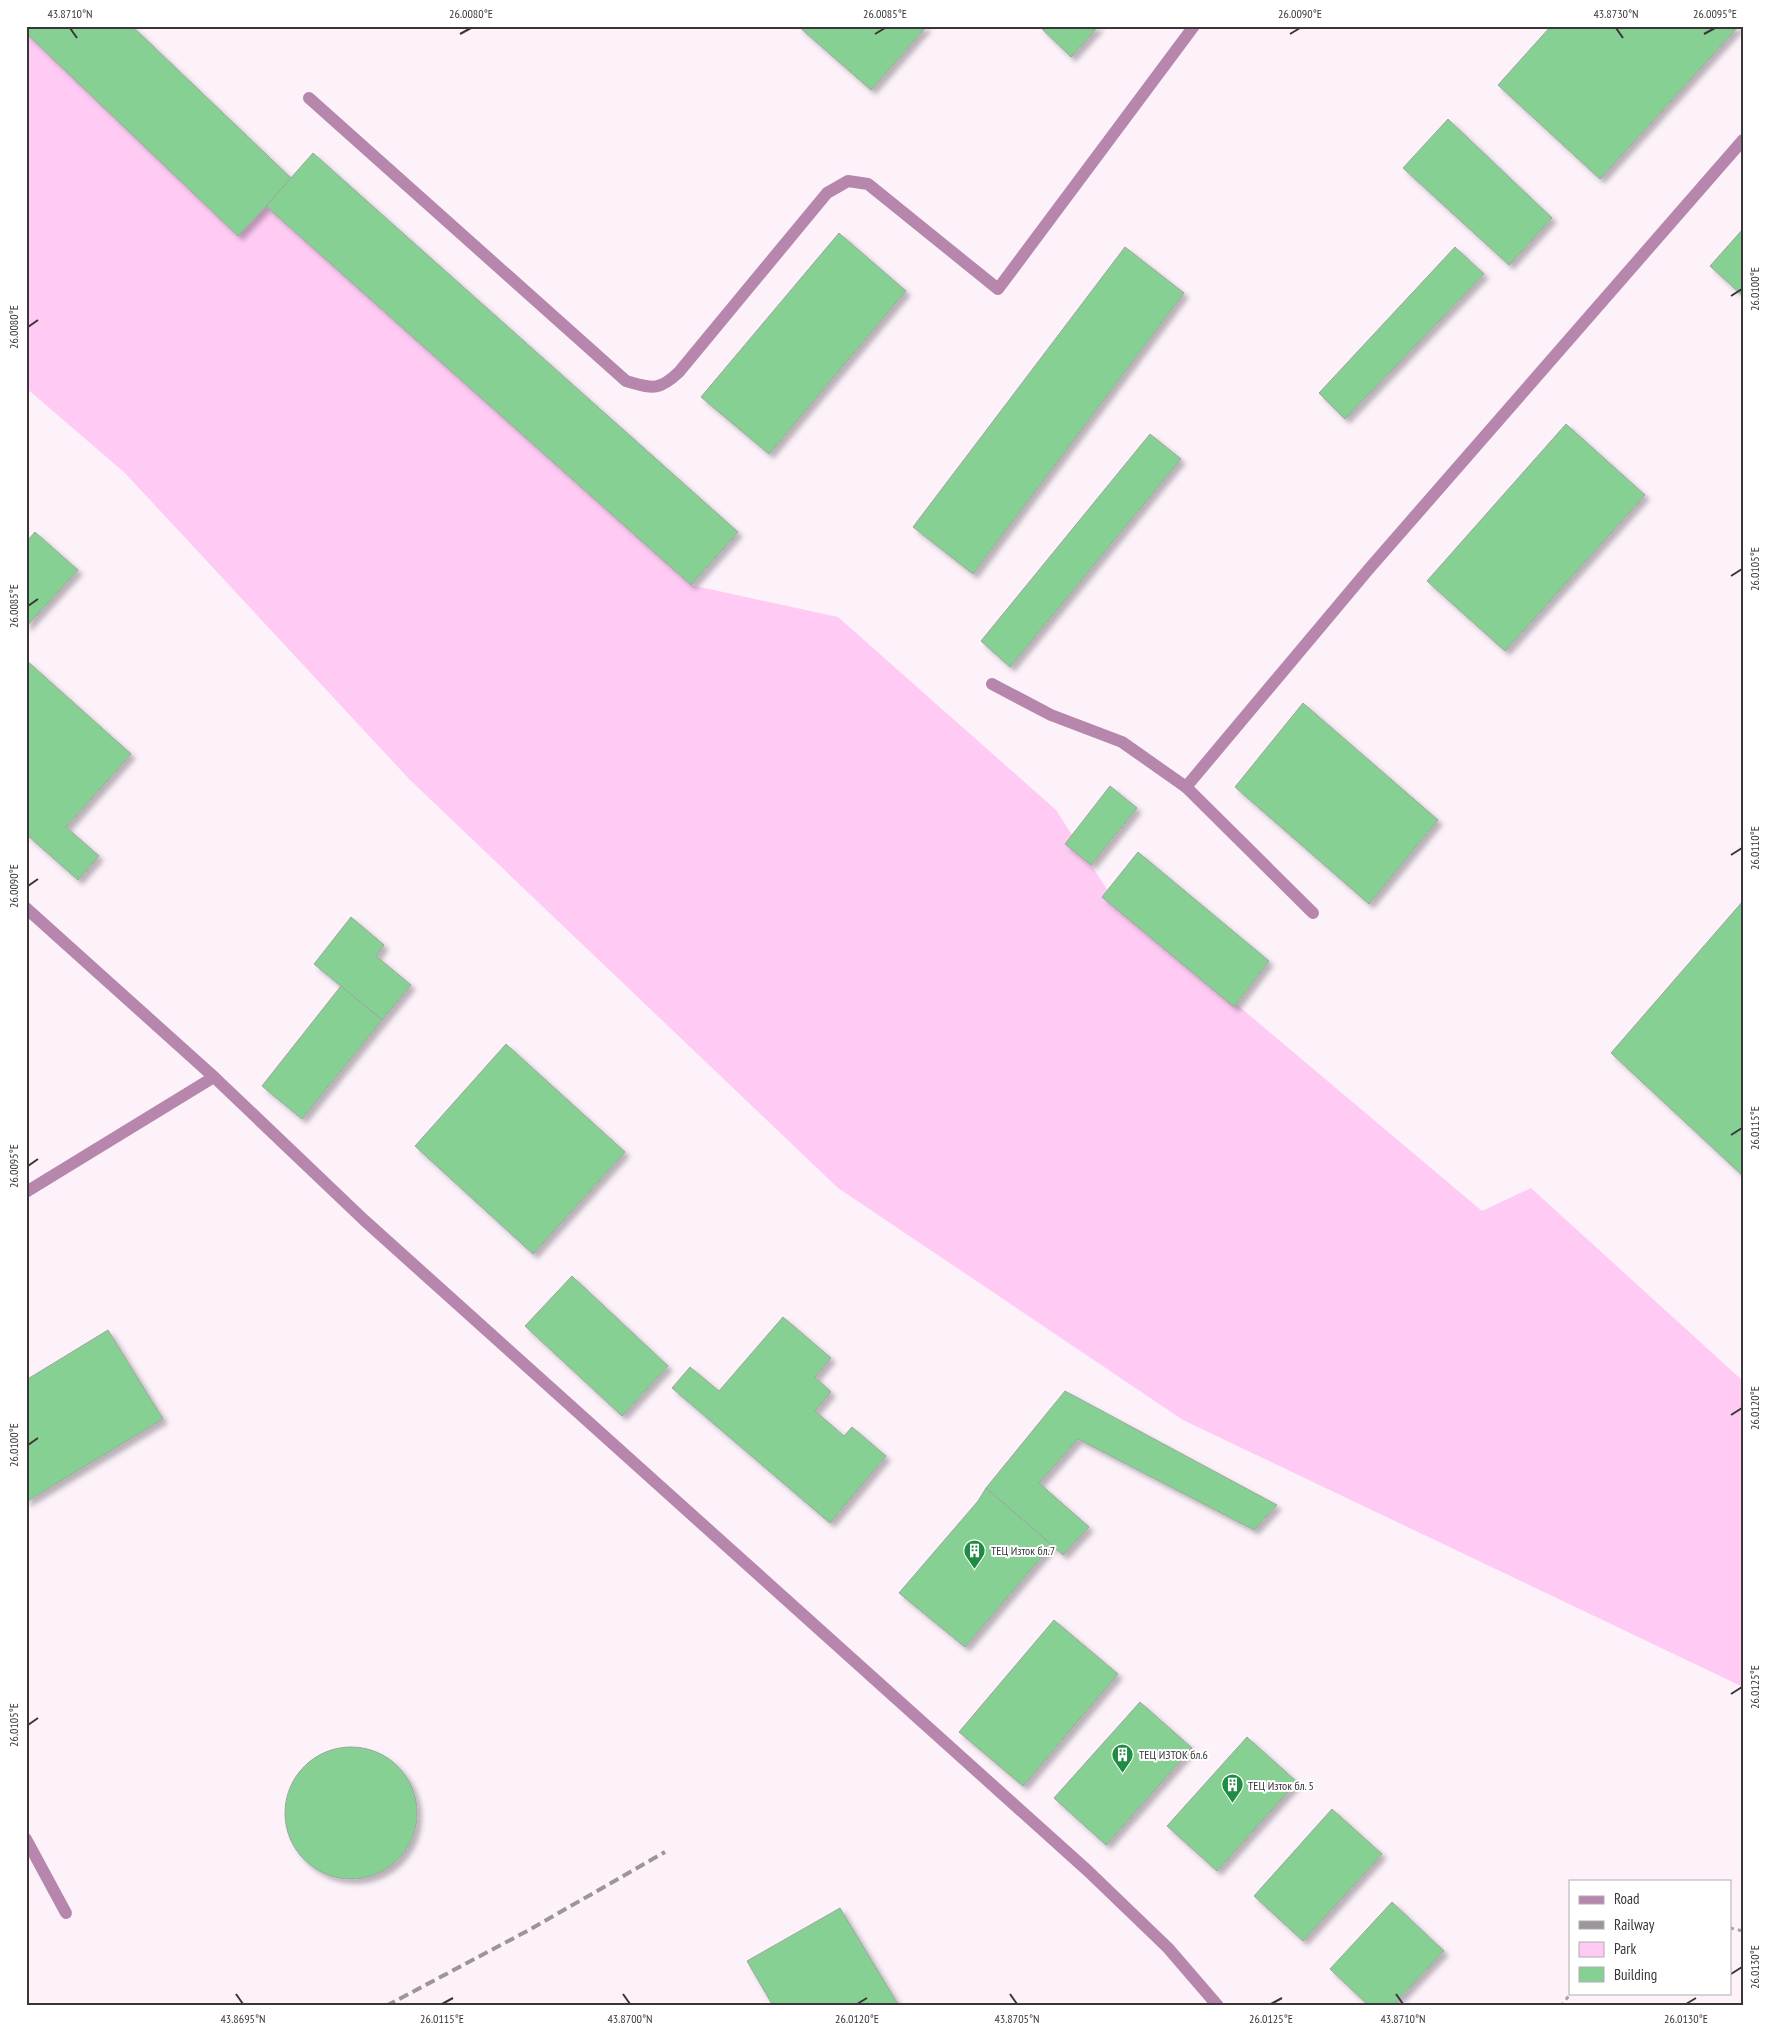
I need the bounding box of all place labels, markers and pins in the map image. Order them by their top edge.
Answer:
building icon: ТЕЦ Изток бл.7 [963,1538,987,1569]
place label: ТЕЦ Изток бл.7 [991,1543,1055,1558]
building icon: ТЕЦ ИЗТОК бл.6 [1111,1742,1135,1773]
place label: ТЕЦ ИЗТОК бл.6 [1139,1747,1208,1762]
building icon: ТЕЦ Изток бл. 5 [1220,1773,1244,1804]
place label: ТЕЦ Изток бл. 5 [1248,1778,1314,1793]

